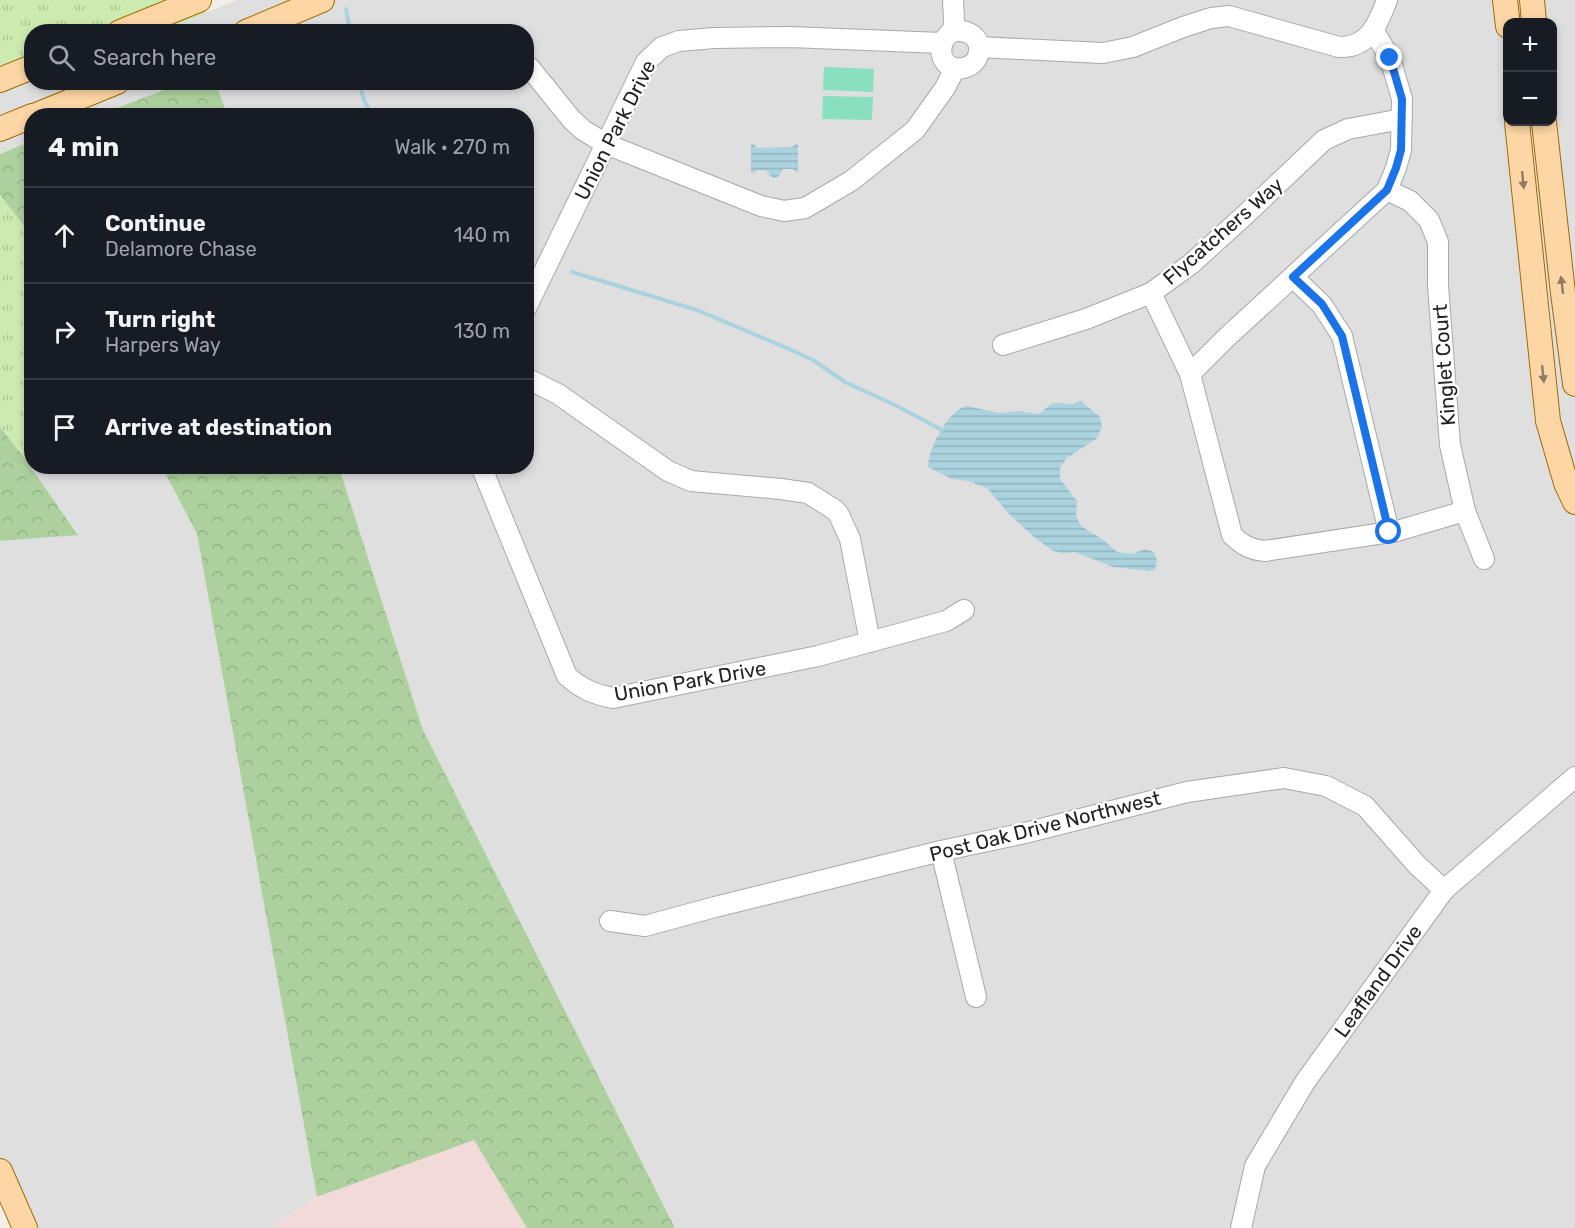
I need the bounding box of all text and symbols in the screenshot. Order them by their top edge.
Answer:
map controls [1503,18,1557,126]
button: + [1503,18,1557,72]
search box [24,24,534,90]
icon: search [45,41,78,74]
text: Search here [93,44,216,71]
route end [1376,44,1402,70]
street label: Union Park Drive [569,56,661,204]
button: − [1503,72,1557,126]
text: 4 min [48,132,119,163]
text: Walk · 270 m [395,135,510,159]
one-way arrow [1518,170,1528,189]
street label: Flycatchers Way [1158,172,1288,290]
text: Continue [105,210,206,237]
icon: ahead [48,219,81,252]
text: 140 m [454,223,510,247]
text: Delamore Chase [105,237,257,261]
one-way arrow [1557,275,1567,294]
street label: Kinglet Court [1428,303,1460,427]
text: Turn right [105,306,215,333]
icon: right [48,315,81,348]
text: 130 m [454,319,510,343]
text: Harpers Way [105,333,221,357]
one-way arrow [1538,364,1548,383]
icon: arrive [48,411,81,444]
text: Arrive at destination [105,414,332,441]
route start [1375,518,1401,544]
street label: Union Park Drive [612,656,768,706]
street label: Post Oak Drive Northwest [927,786,1163,866]
street label: Leafland Drive [1329,920,1427,1042]

